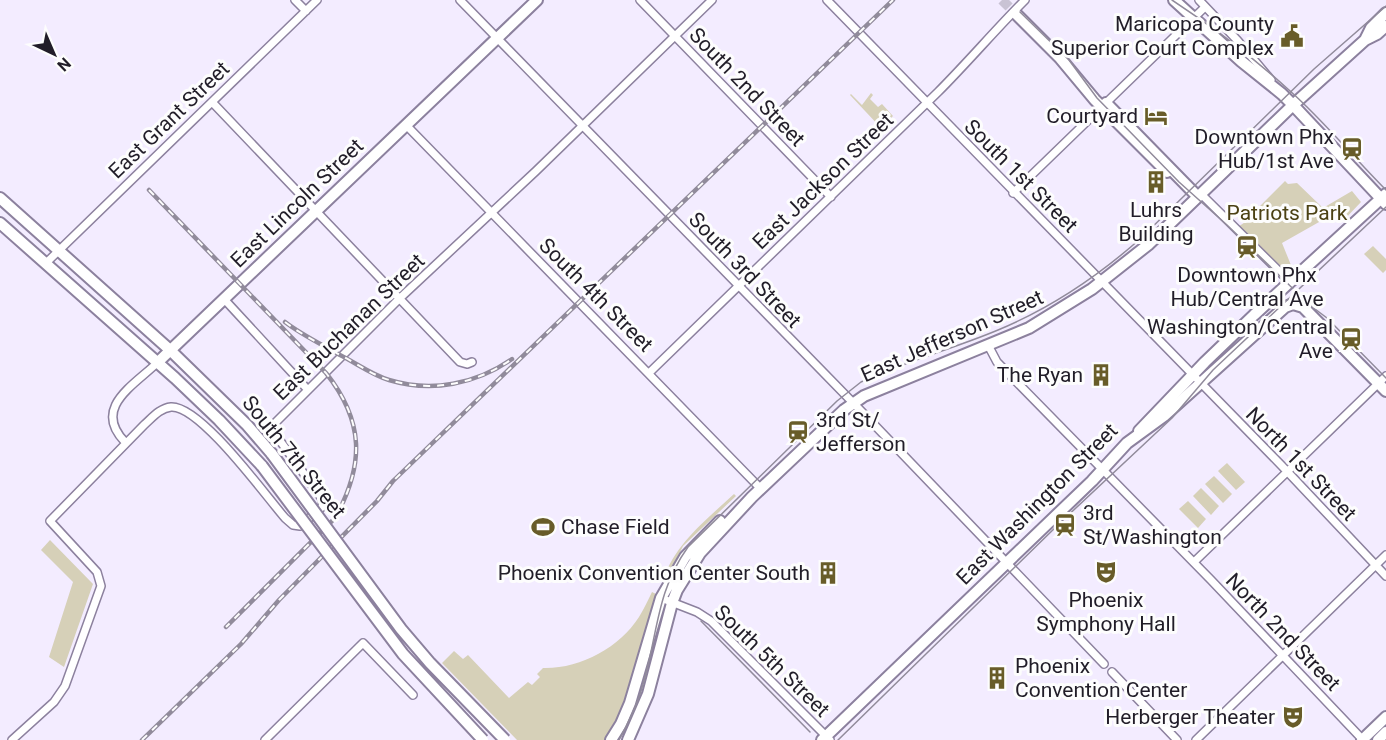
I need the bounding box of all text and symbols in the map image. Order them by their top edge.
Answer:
place label: Maricopa County Superior Court Complex [1051,12,1274,60]
street label: South 2nd Street [684,23,810,151]
public building icon: Maricopa County Superior Court Complex [1279,23,1305,49]
north arrow [24,24,84,84]
text: N [53,54,75,75]
street label: East Grant Street [104,56,234,183]
hotel icon: Courtyard [1143,103,1169,129]
place label: Courtyard [1046,104,1138,128]
street label: East Jackson Street [748,108,898,254]
street label: South 1st Street [960,115,1083,238]
place label: Downtown Phx Hub/1st Ave [1194,125,1334,173]
street label: East Lincoln Street [226,134,368,272]
station icon: Downtown Phx Hub/1st Ave [1339,136,1365,162]
building icon: Luhrs Building [1143,169,1169,195]
place label: Luhrs Building [1118,198,1194,246]
park label: Patriots Park [1227,201,1348,225]
street label: South 3rd Street [684,207,806,333]
street label: South 4th Street [534,233,658,357]
station icon: Downtown Phx Hub/Central Ave [1234,234,1260,260]
street label: East Buchanan Street [269,249,429,405]
place label: Downtown Phx Hub/Central Ave [1170,263,1324,311]
street label: East Jefferson Street [857,285,1047,387]
place label: Washington/Central Ave [1147,315,1333,363]
station icon: Washington/Central Ave [1338,326,1364,352]
building icon: The Ryan [1088,362,1114,388]
place label: The Ryan [997,363,1083,387]
street label: South 7th Street [237,391,351,523]
street label: North 1st Street [1241,402,1361,526]
place label: 3rd St/ Jefferson [816,408,906,456]
street label: East Washington Street [952,418,1123,589]
station icon: 3rd St/ Jefferson [785,419,811,445]
place label: 3rd St/Washington [1083,501,1222,549]
station icon: 3rd St/Washington [1052,512,1078,538]
sports icon: Chase Field [530,514,556,540]
place label: Chase Field [561,515,670,539]
theatre icon: Phoenix Symphony Hall [1093,559,1119,585]
building icon: Phoenix Convention Center South [815,560,841,586]
place label: Phoenix Convention Center South [498,561,810,585]
street label: North 2nd Street [1221,568,1345,696]
place label: Phoenix Symphony Hall [1036,588,1176,636]
street label: South 5th Street [710,600,835,722]
place label: Phoenix Convention Center [1015,654,1187,702]
building icon: Phoenix Convention Center [984,665,1010,691]
theatre icon: Herberger Theater [1280,704,1306,730]
place label: Herberger Theater [1105,705,1275,729]

